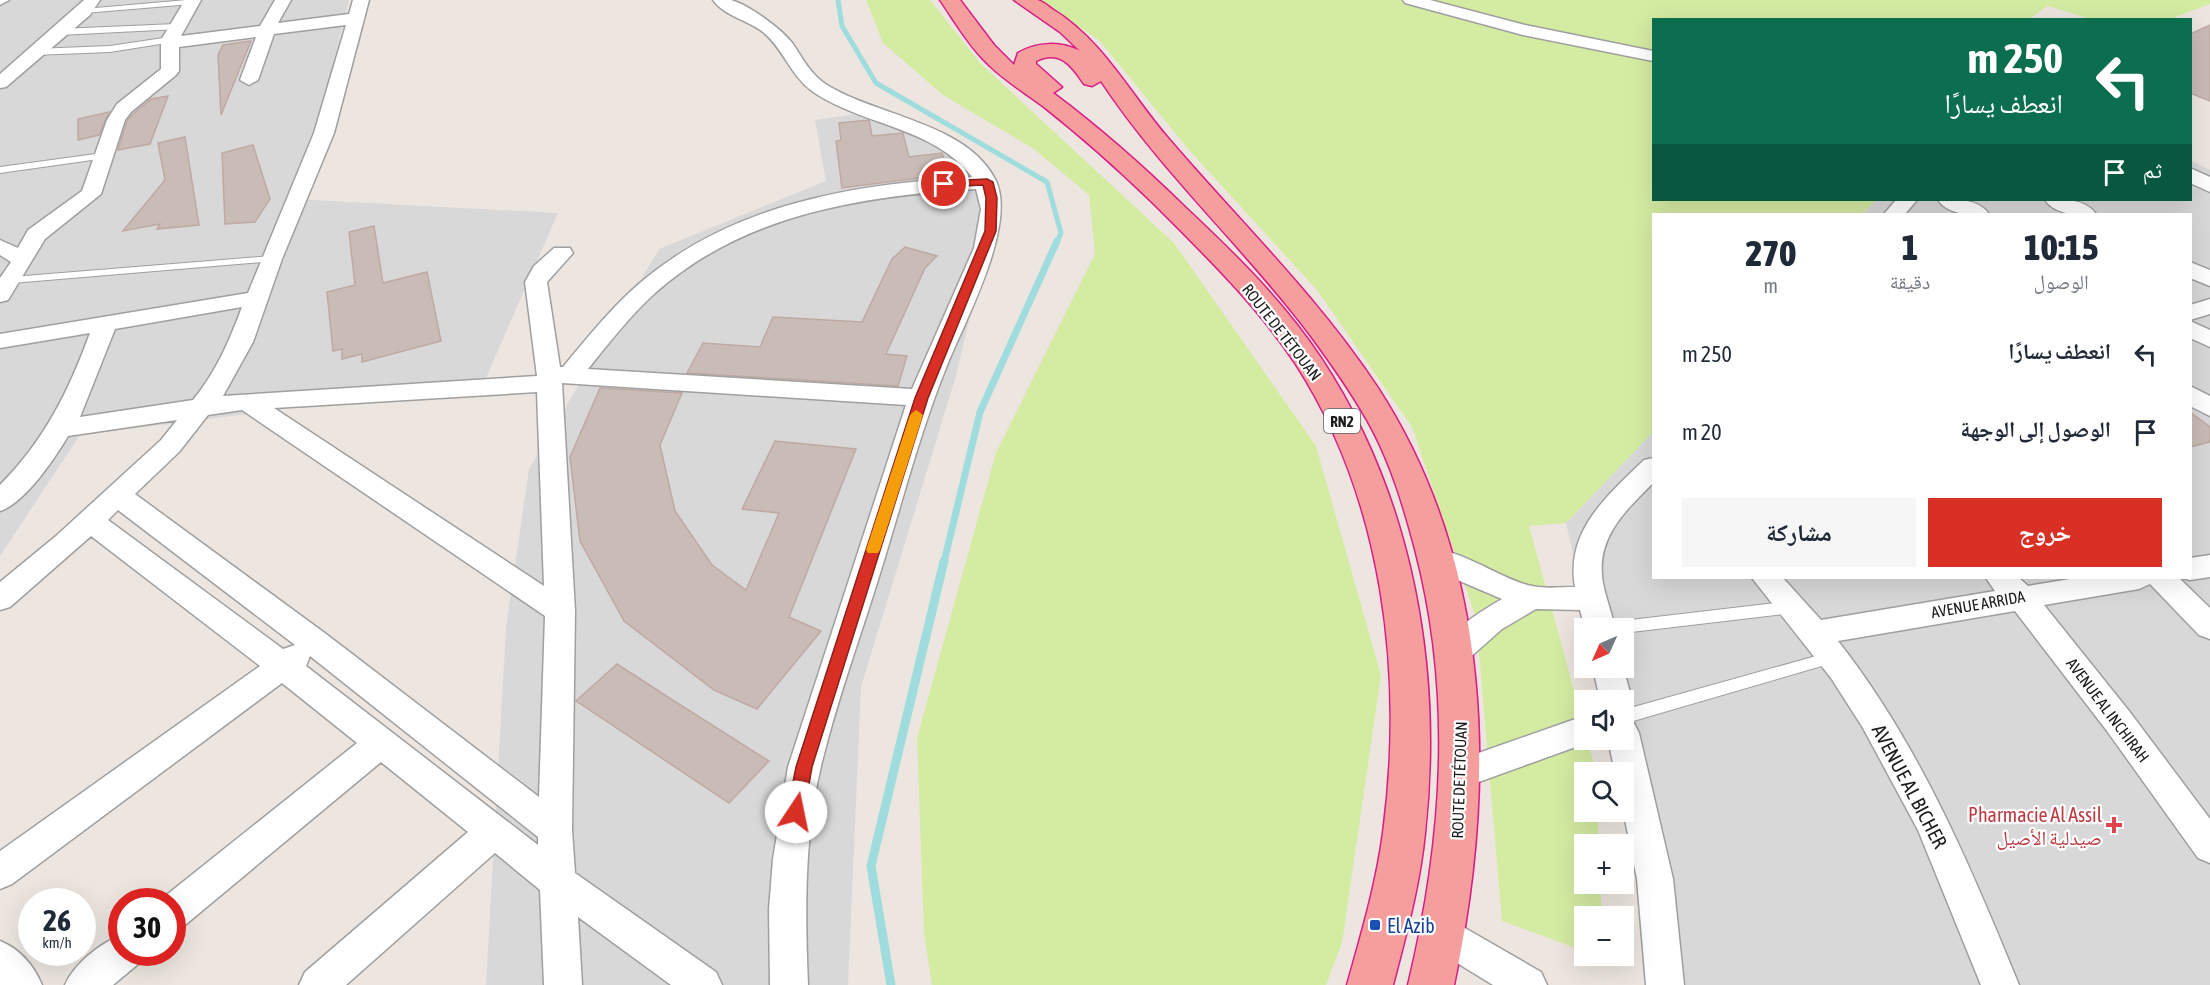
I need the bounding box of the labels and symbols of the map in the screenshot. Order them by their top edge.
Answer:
pin [918,158,969,209]
street label: ROUTE DE TÉTOUAN [1239,280,1325,384]
road number: RN2 [1324,409,1360,433]
street label: AVENUE ARRIDA [1930,587,2026,621]
north arrow [1574,618,1634,678]
street label: AVENUE AL INCHIRAH [2063,654,2153,766]
street label: AVENUE AL BICHER [1868,720,1952,852]
street label: ROUTE DE TÉTOUAN [1448,721,1470,839]
position arrow [764,780,828,844]
place label: Pharmacie Al Assil صيدلية الأصيل [1968,803,2103,850]
marker: Pharmacie Al Assil صيدلية الأصيل [2107,818,2121,832]
speed limit sign: 30 [108,888,186,966]
place label: El Azib [1387,914,1435,937]
marker: El Azib [1368,918,1382,932]

